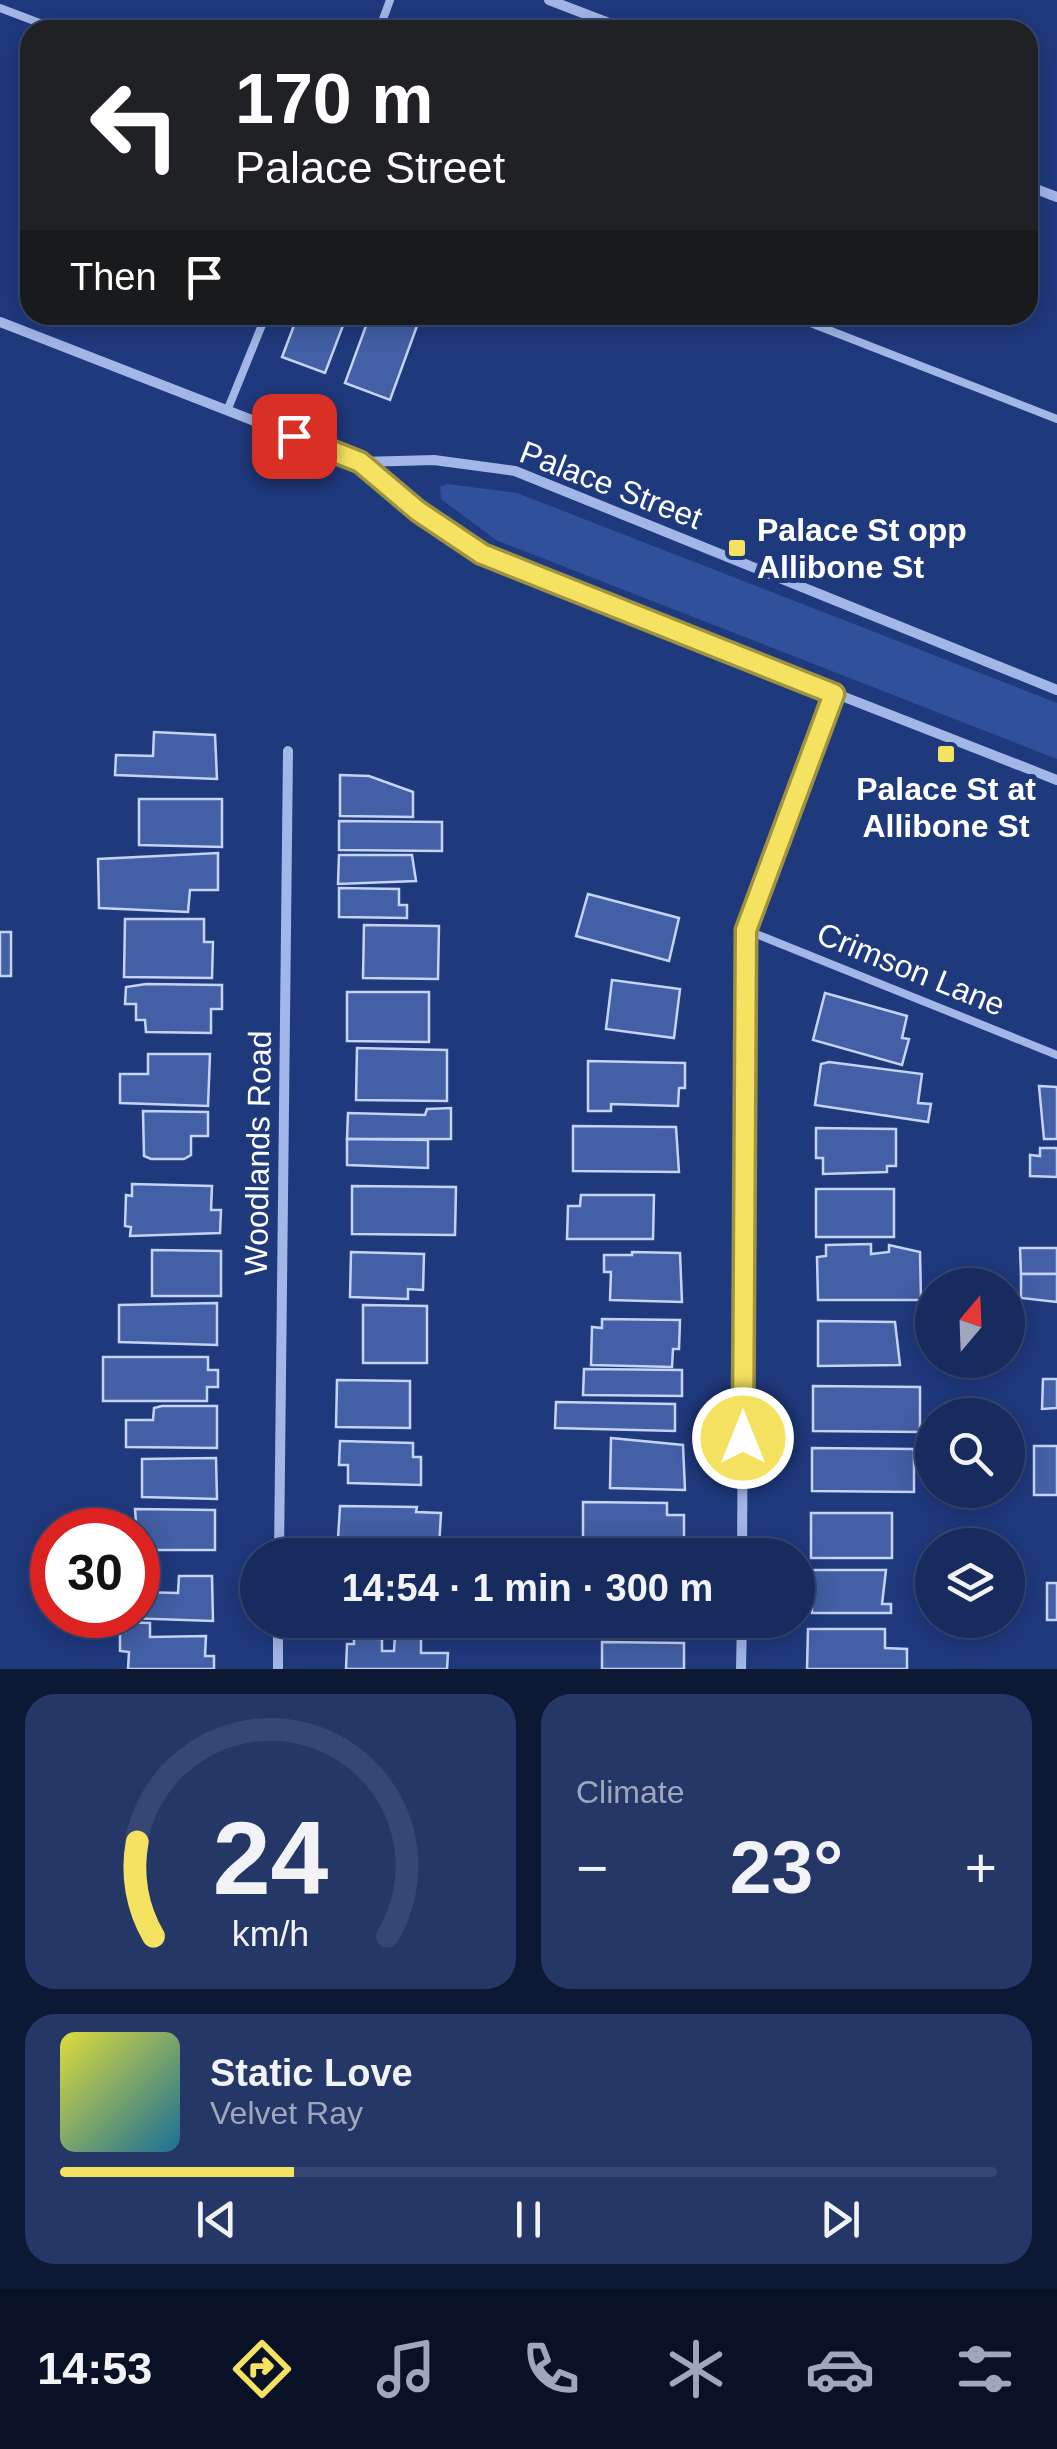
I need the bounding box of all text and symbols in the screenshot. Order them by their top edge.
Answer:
icon: left [70,60,200,190]
text: 170 m [235,60,433,138]
text: Palace Street [235,142,505,193]
icon: arrive [177,250,232,305]
text: Then [70,256,157,298]
pin [252,394,337,479]
icon: arrive [267,409,322,464]
street label: Palace Street [515,434,707,536]
place label: Palace St opp Allibone St [757,512,967,585]
marker: Palace St opp Allibone St [726,537,748,559]
marker: Palace St at Allibone St [935,743,957,765]
place label: Palace St at Allibone St [856,771,1036,844]
street label: Crimson Lane [812,915,1010,1023]
street label: Woodlands Road [238,1030,278,1276]
north arrow [915,1268,1025,1378]
map controls [915,1268,1025,1638]
position arrow [691,1386,795,1490]
button: search [915,1398,1025,1508]
speed limit sign: 30 [30,1508,160,1638]
button: layers [915,1528,1025,1638]
text: 14:54 · 1 min · 300 m [342,1567,713,1609]
text: Climate [576,1774,684,1810]
text: 24 [213,1800,328,1916]
text: 23° [730,1825,843,1909]
text: − [576,1837,608,1899]
text: + [965,1837,997,1899]
text: km/h [232,1914,309,1954]
text: Static Love [210,2052,413,2094]
text: Velvet Ray [210,2095,363,2131]
icon: previous [189,2192,244,2247]
icon: pause [501,2192,556,2247]
icon: next [813,2192,868,2247]
icon: directions [227,2334,297,2404]
icon: music [371,2334,441,2404]
icon: phone [516,2334,586,2404]
icon: climate [661,2334,731,2404]
icon: car [805,2334,875,2404]
icon: filters [950,2334,1020,2404]
text: 14:53 [37,2343,152,2394]

